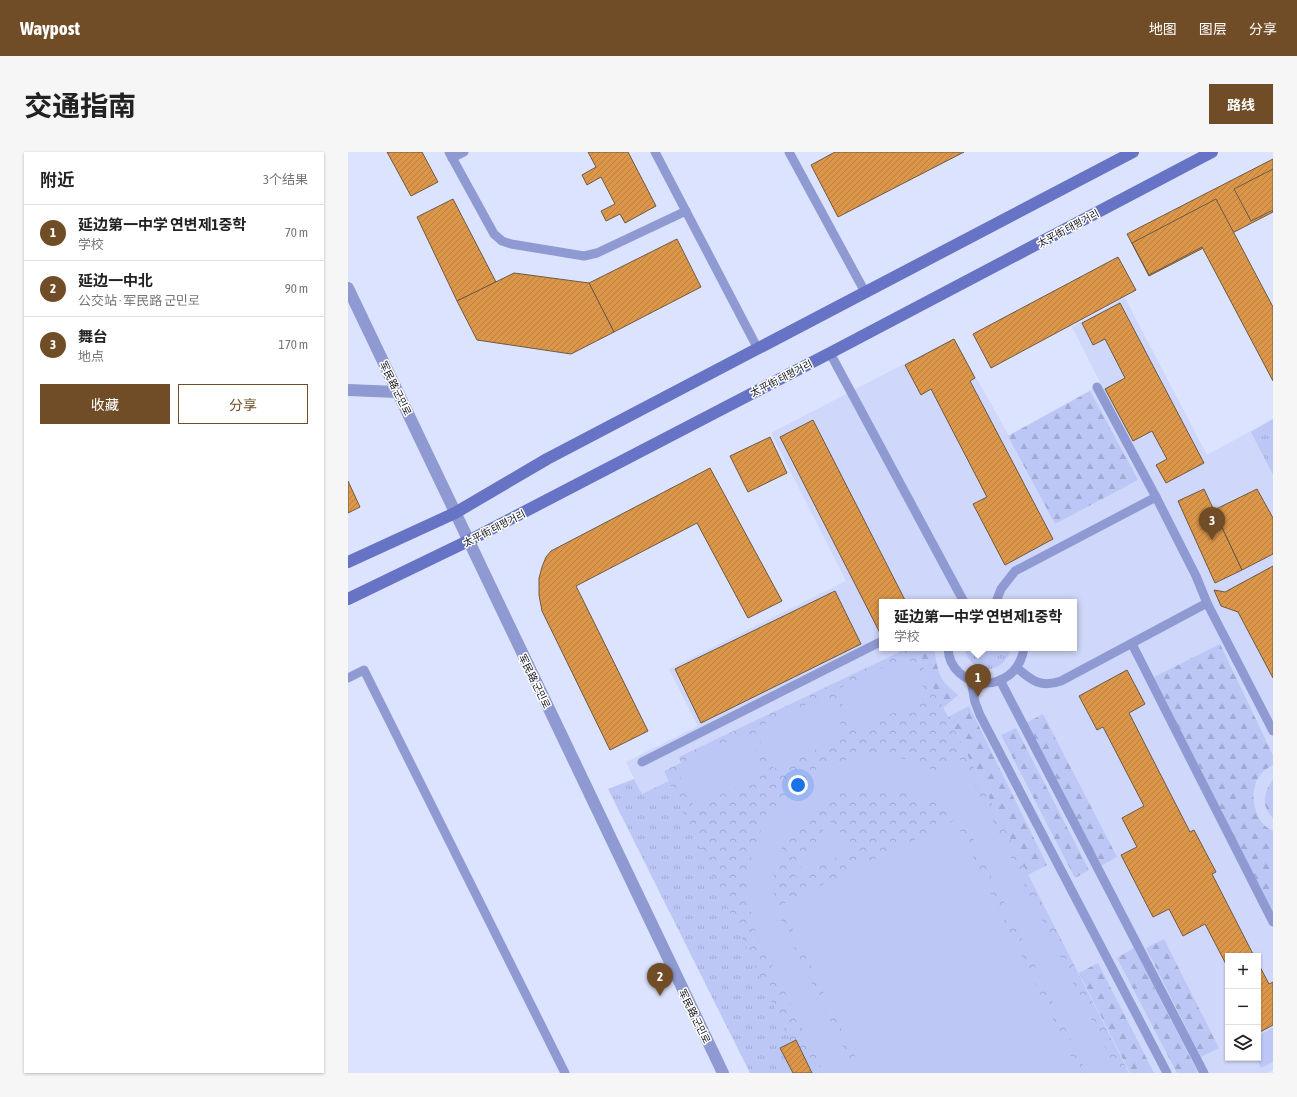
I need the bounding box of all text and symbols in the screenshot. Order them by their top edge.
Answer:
text: Waypost [20,17,80,39]
text: 地图 [1149,21,1177,37]
text: 图层 [1199,21,1227,37]
text: 分享 [1249,21,1277,37]
button: 路线 [1209,84,1273,124]
text: 交通指南 [24,90,136,122]
text: 附近 [40,170,74,190]
text: 3个结果 [263,172,308,187]
street label: 太平街 태평거리 [1036,208,1101,249]
text: 延边第一中学 연변제1중학 [78,216,246,233]
text: 1 [50,225,56,240]
text: 70 m [285,225,308,240]
text: 学校 [78,237,104,252]
text: 延边一中北 [78,272,153,289]
text: 2 [50,281,56,296]
text: 90 m [285,281,308,296]
text: 公交站 · 军民路 군민로 [78,293,200,308]
text: 舞台 [78,328,108,345]
text: 3 [50,337,56,352]
text: 170 m [279,337,308,352]
text: 地点 [78,349,104,364]
street label: 太平街 태평거리 [748,358,814,399]
street label: 军民路 군민로 [378,359,413,417]
button: 收藏 [40,384,170,424]
button: 分享 [178,384,308,424]
pin: 3 [1199,507,1225,540]
street label: 太平街 태평거리 [461,508,527,549]
popup [879,599,1077,651]
text: 延边第一中学 연변제1중학 [894,608,1062,625]
text: 学校 [894,629,920,644]
street label: 军民路 군민로 [517,652,552,710]
pin: 1 [965,664,991,697]
your location [788,775,808,795]
map controls [1225,953,1261,1061]
button: + [1225,953,1261,989]
pin: 2 [647,963,673,996]
street label: 军民路 군민로 [677,987,712,1045]
button: − [1225,989,1261,1025]
button: layers [1225,1025,1261,1061]

